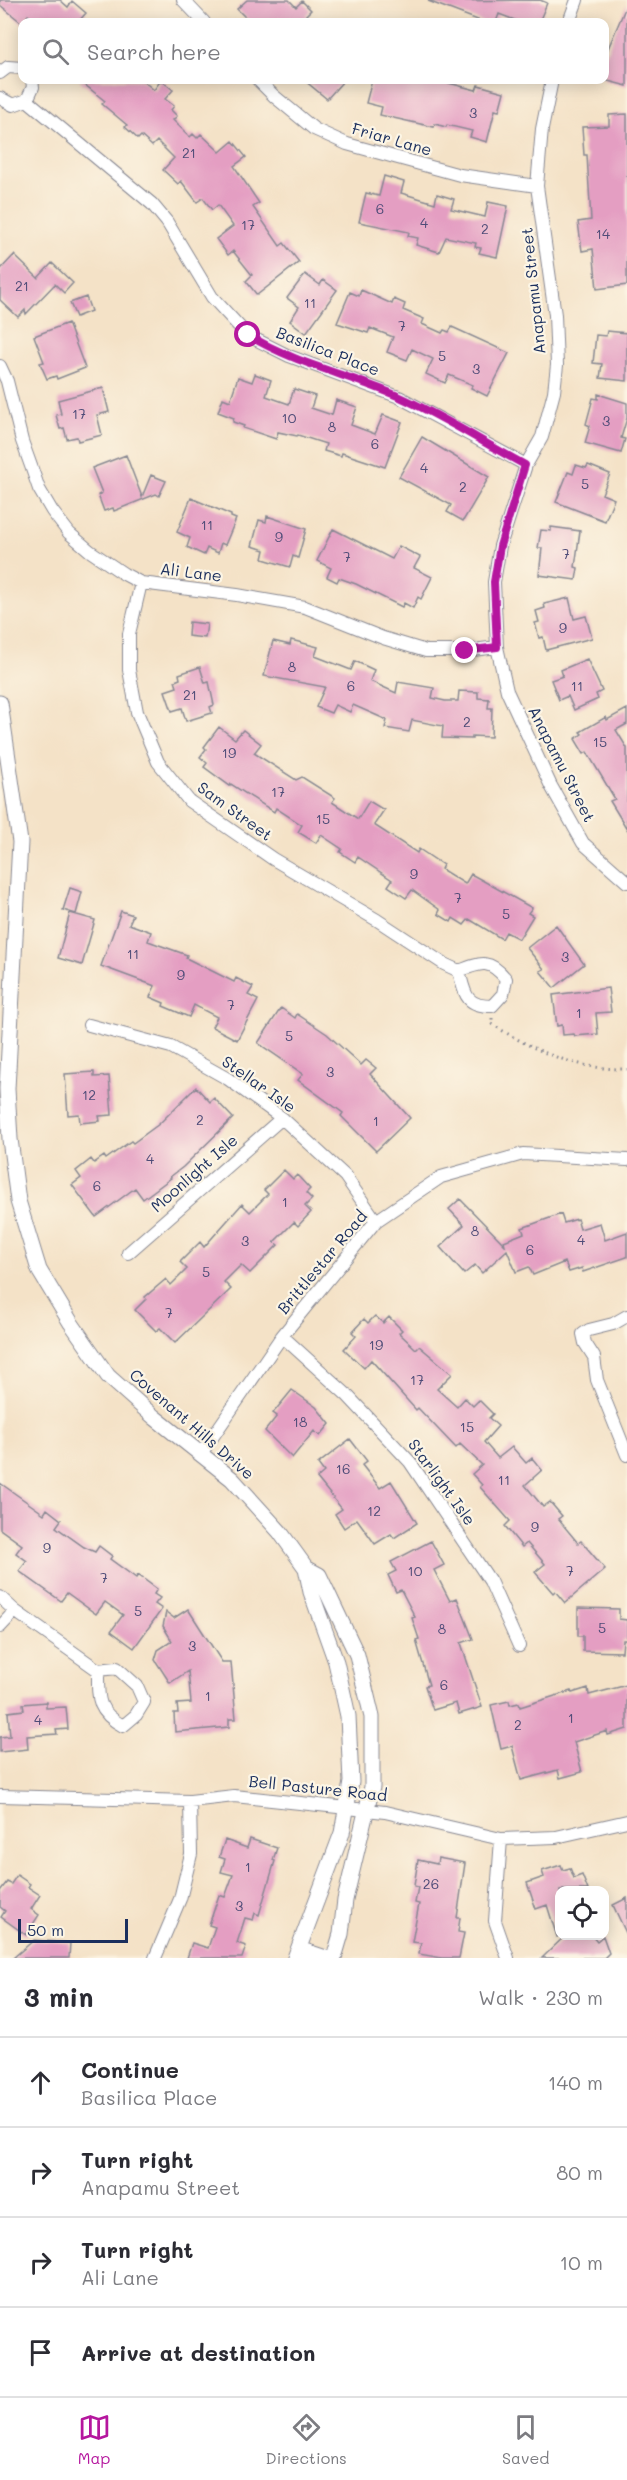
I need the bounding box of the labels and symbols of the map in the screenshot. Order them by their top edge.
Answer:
house number: 3 [469,103,477,122]
street label: Friar Lane [350,117,435,160]
house number: 21 [182,143,196,162]
house number: 6 [376,199,384,218]
house number: 4 [420,213,429,232]
house number: 17 [241,215,255,234]
house number: 2 [481,219,489,238]
house number: 14 [596,224,611,243]
street label: Anapamu Street [515,227,550,355]
house number: 21 [15,276,29,295]
house number: 11 [304,293,316,312]
house number: 7 [398,316,406,335]
route start [234,321,260,347]
street label: Basilica Place [274,321,383,380]
house number: 5 [438,346,446,365]
house number: 3 [472,359,480,378]
house number: 17 [72,404,86,423]
house number: 10 [282,408,297,427]
house number: 3 [602,411,610,430]
house number: 8 [328,417,336,436]
house number: 6 [371,434,379,453]
house number: 4 [420,458,429,477]
house number: 5 [581,474,589,493]
house number: 2 [459,477,467,496]
house number: 11 [201,515,213,534]
house number: 9 [275,527,283,546]
house number: 7 [562,544,570,563]
house number: 7 [343,547,351,566]
street label: Ali Lane [159,557,223,586]
house number: 9 [559,618,567,637]
route end [451,637,477,663]
house number: 8 [288,657,296,676]
house number: 6 [347,676,355,695]
house number: 11 [571,676,583,695]
house number: 21 [183,685,197,704]
street label: Anapamu Street [524,702,601,825]
house number: 2 [463,712,471,731]
house number: 15 [593,732,607,751]
house number: 19 [222,743,236,762]
street label: Sam Street [194,776,277,845]
house number: 17 [271,782,285,801]
house number: 15 [316,809,330,828]
house number: 9 [410,864,418,883]
house number: 7 [454,888,462,907]
house number: 5 [502,904,510,923]
house number: 11 [127,944,139,963]
house number: 3 [561,947,569,966]
house number: 9 [177,965,185,984]
house number: 7 [227,995,235,1014]
house number: 1 [576,1003,582,1022]
house number: 5 [285,1026,293,1045]
street label: Stellar Isle [218,1050,300,1117]
house number: 3 [326,1062,334,1081]
house number: 12 [82,1085,96,1104]
house number: 2 [196,1110,204,1129]
house number: 1 [373,1111,379,1130]
street label: Moonlight Isle [146,1129,242,1216]
house number: 4 [146,1149,155,1168]
house number: 6 [93,1176,101,1195]
house number: 1 [282,1192,288,1211]
street label: Brittlestar Road [272,1206,371,1318]
house number: 8 [471,1221,479,1240]
house number: 4 [577,1230,586,1249]
house number: 3 [241,1231,249,1250]
house number: 6 [526,1240,534,1259]
house number: 5 [202,1262,210,1281]
house number: 7 [165,1303,173,1322]
house number: 19 [369,1335,383,1354]
street label: Covenant Hills Drive [126,1364,259,1484]
house number: 17 [410,1370,424,1389]
house number: 18 [293,1412,307,1431]
house number: 15 [460,1417,474,1436]
street label: Starlight Isle [404,1434,481,1529]
house number: 16 [336,1459,350,1478]
house number: 11 [498,1470,510,1489]
house number: 12 [367,1501,381,1520]
house number: 9 [531,1517,539,1536]
house number: 9 [43,1538,51,1557]
house number: 10 [408,1561,423,1580]
house number: 7 [566,1561,574,1580]
house number: 7 [100,1568,108,1587]
house number: 5 [134,1601,142,1620]
house number: 5 [598,1618,606,1637]
house number: 8 [438,1619,446,1638]
house number: 3 [188,1636,196,1655]
house number: 6 [440,1675,448,1694]
house number: 1 [205,1686,211,1705]
house number: 1 [568,1708,574,1727]
house number: 4 [34,1710,43,1729]
house number: 2 [514,1715,522,1734]
street label: Bell Pasture Road [248,1770,388,1805]
house number: 1 [245,1857,251,1876]
house number: 26 [423,1874,439,1893]
house number: 3 [235,1896,243,1915]
scale bar [18,1916,128,1944]

